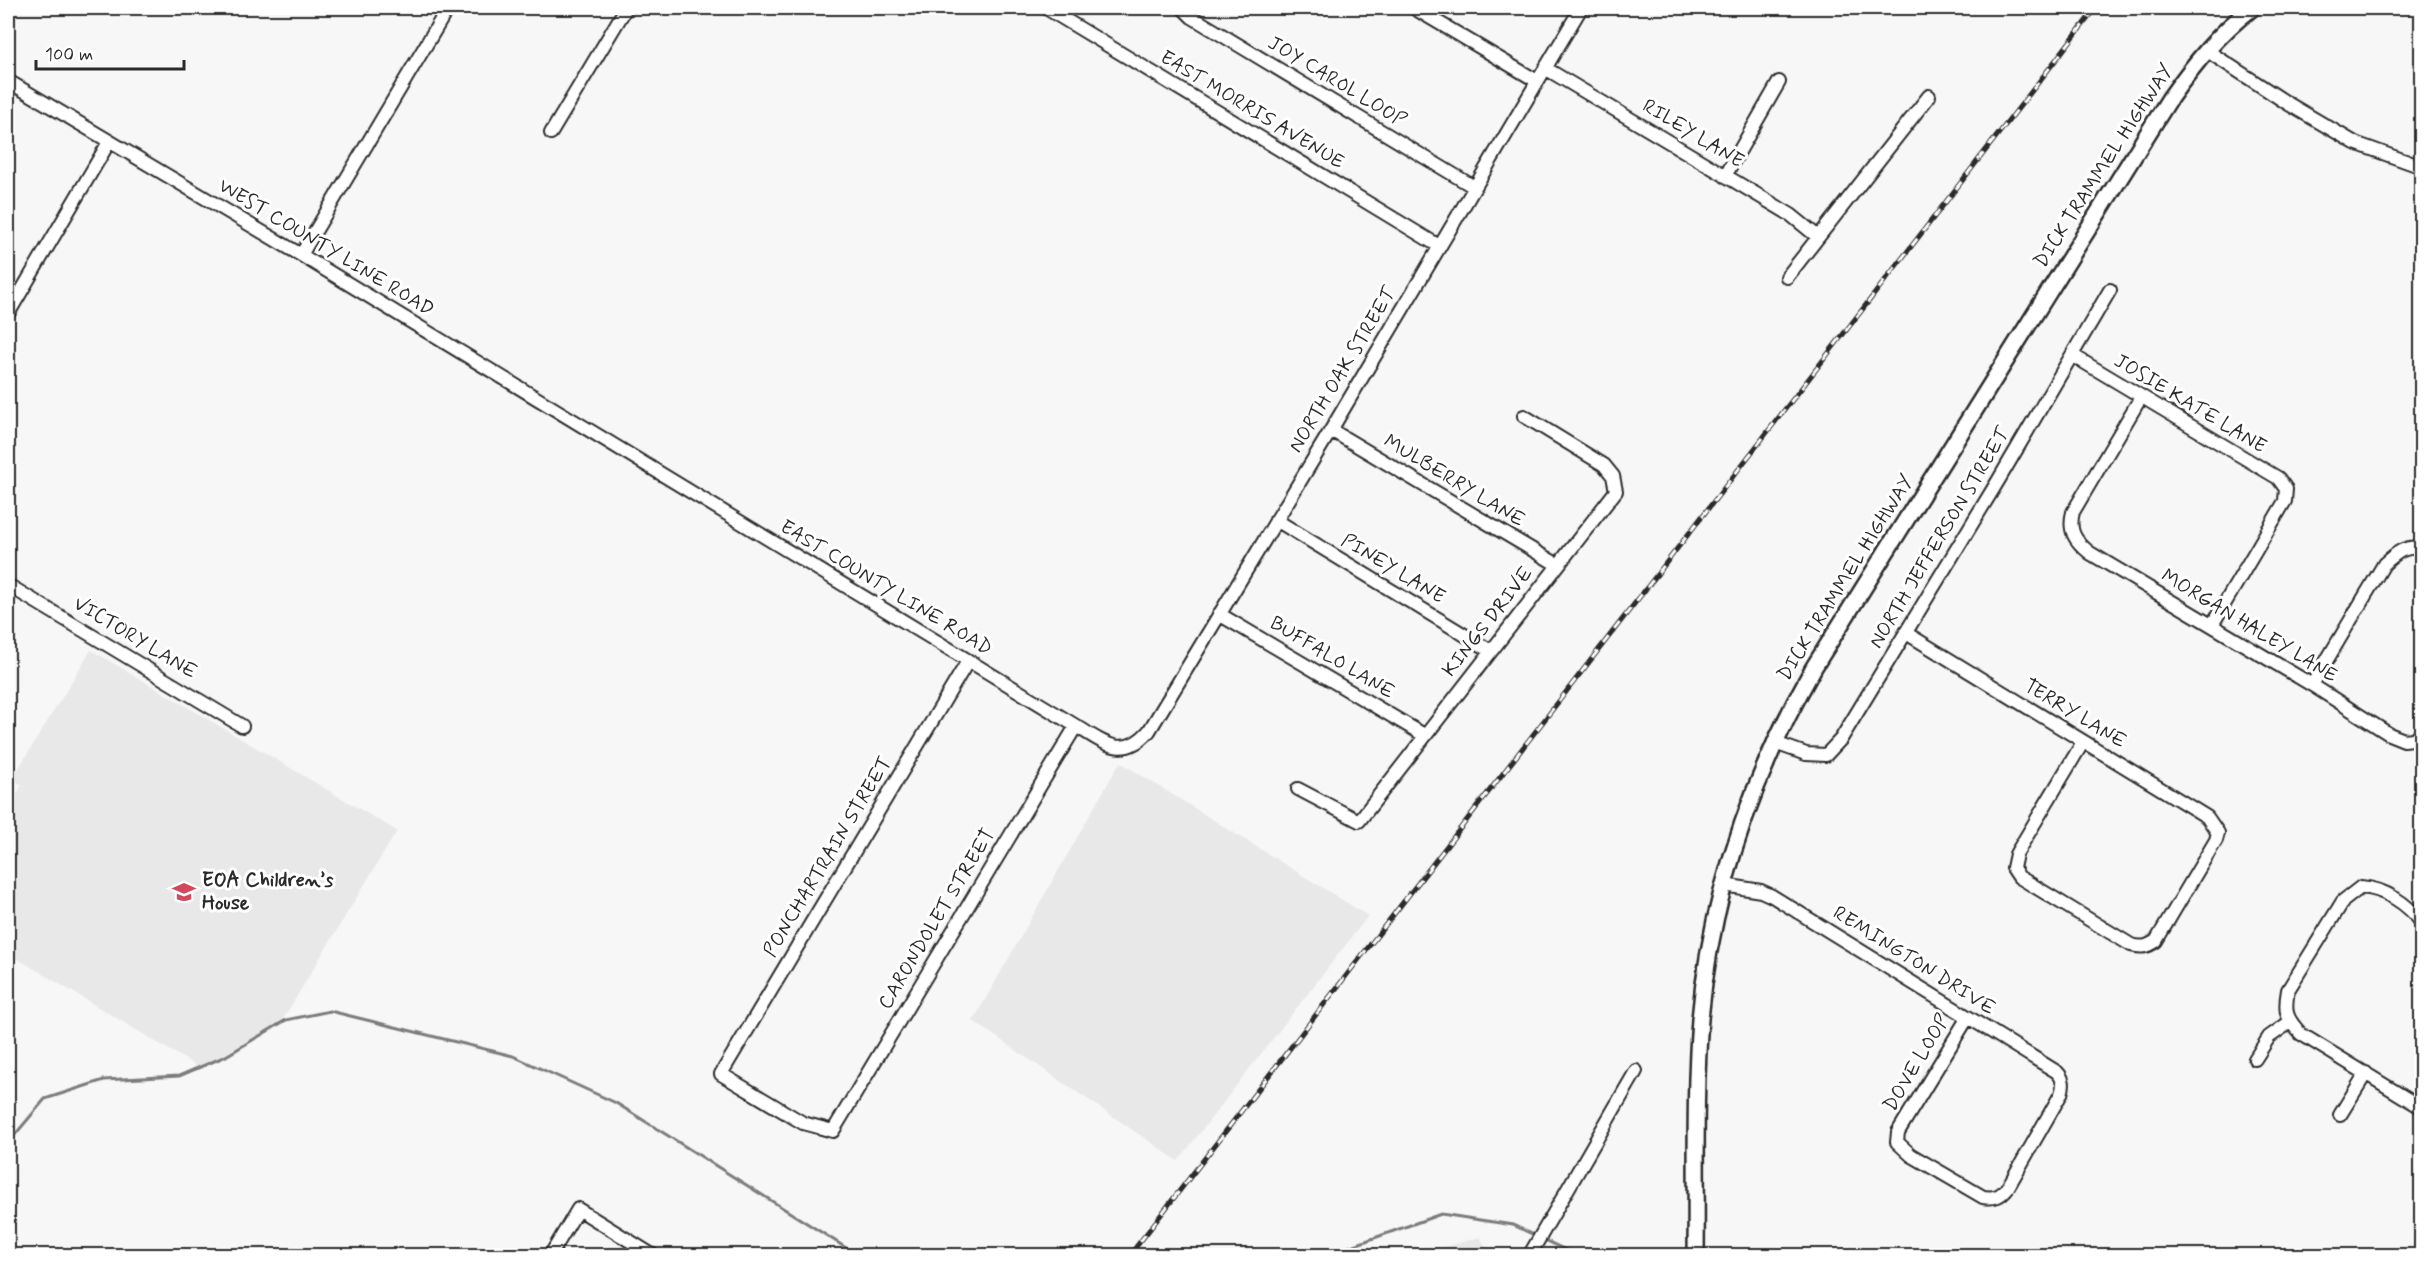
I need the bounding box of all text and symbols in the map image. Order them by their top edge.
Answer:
street label: JOY CAROL LOOP [1263,30,1411,134]
scale bar [36,33,184,71]
text: 100 m [45,43,93,67]
street label: EAST MORRIS AVENUE [1155,44,1349,176]
street label: DICK TRAMMEL HIGHWAY [2028,59,2180,273]
street label: RILEY LANE [1637,93,1749,175]
street label: WEST COUNTY LINE ROAD [213,173,439,323]
street label: NORTH OAK STREET [1283,281,1404,458]
street label: JOSIE KATE LANE [2109,348,2271,460]
street label: NORTH JEFFERSON STREET [1863,421,2018,654]
street label: MULBERRY LANE [1378,428,1530,534]
street label: DICK TRAMMEL HIGHWAY [1771,470,1921,686]
street label: EAST COUNTY LINE ROAD [775,514,997,662]
street label: PINEY LANE [1336,527,1450,611]
street label: KINGS DRIVE [1436,561,1540,683]
street label: MORGAN HALEY LANE [2156,563,2342,689]
street label: VICTORY LANE [68,590,202,686]
street label: BUFFALO LANE [1265,610,1399,706]
street label: TERRY LANE [2019,673,2131,755]
street label: PONCHARTRAIN STREET [757,752,899,962]
street label: CARONDOLET STREET [872,823,1002,1015]
place label: EOA Children’s House [202,867,333,917]
school or university icon: EOA Children’s House [171,879,197,905]
street label: REMINGTON DRIVE [1828,900,2000,1022]
street label: DOVE LOOP [1877,1009,1957,1117]

